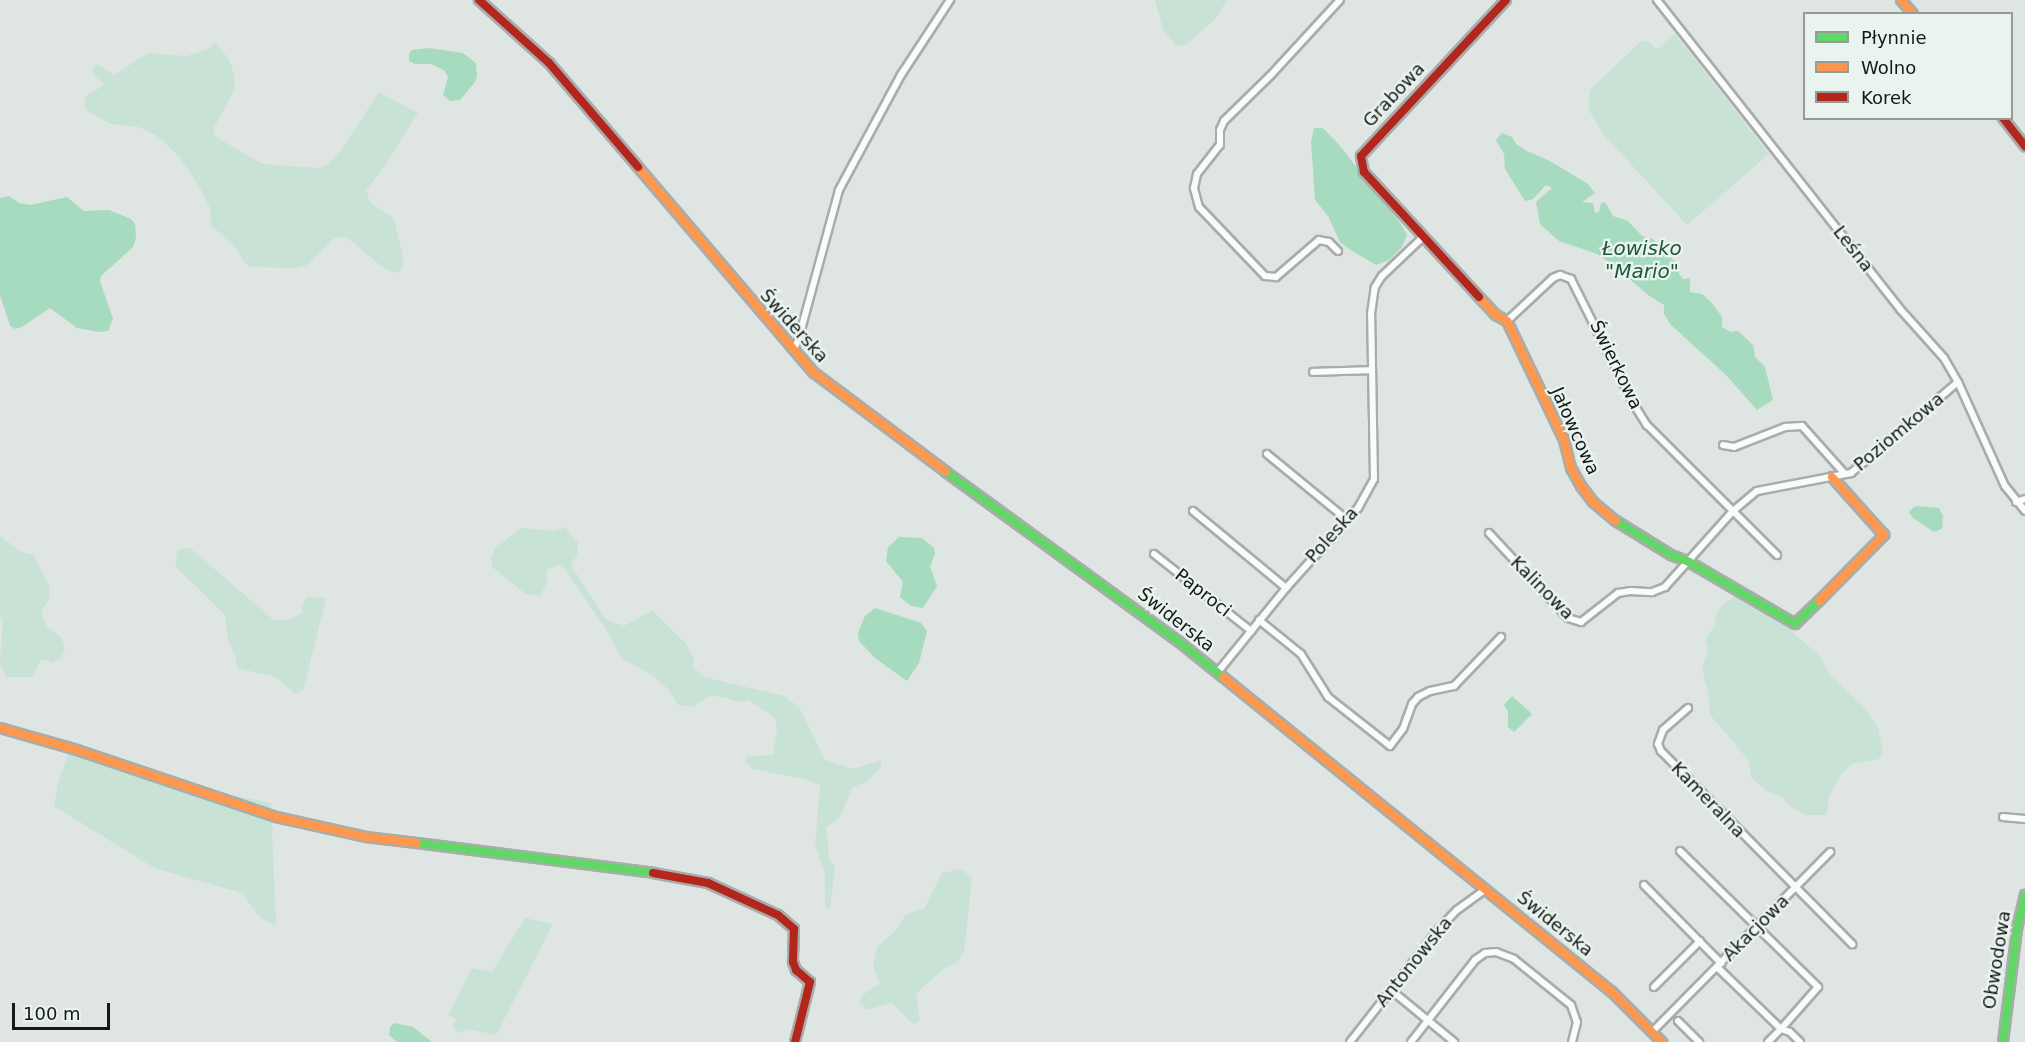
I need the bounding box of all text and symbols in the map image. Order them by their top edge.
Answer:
legend [1803,12,2013,120]
text: Płynnie [1861,27,1927,48]
text: Wolno [1861,57,1916,78]
street label: Grabowa [1359,58,1429,132]
text: Korek [1861,87,1911,108]
street label: Leśna [1828,222,1878,276]
water label: Łowisko "Mario" [1602,236,1682,283]
street label: Świderska [755,285,833,367]
street label: Świerkowa [1585,317,1647,413]
street label: Jałowcowa [1546,384,1604,478]
street label: Poziomkowa [1850,388,1948,476]
street label: Poleska [1301,503,1363,567]
street label: Kalinowa [1506,552,1578,624]
street label: Paproci [1171,564,1235,622]
street label: Świderska [1133,583,1219,657]
street label: Kameralna [1667,758,1749,842]
street label: Świderska [1513,887,1597,961]
street label: Akacjowa [1718,890,1794,966]
street label: Obwodowa [1979,909,2015,1011]
street label: Antonowska [1371,913,1457,1011]
scale bar [15,991,112,1029]
text: 100 m [23,1003,81,1024]

